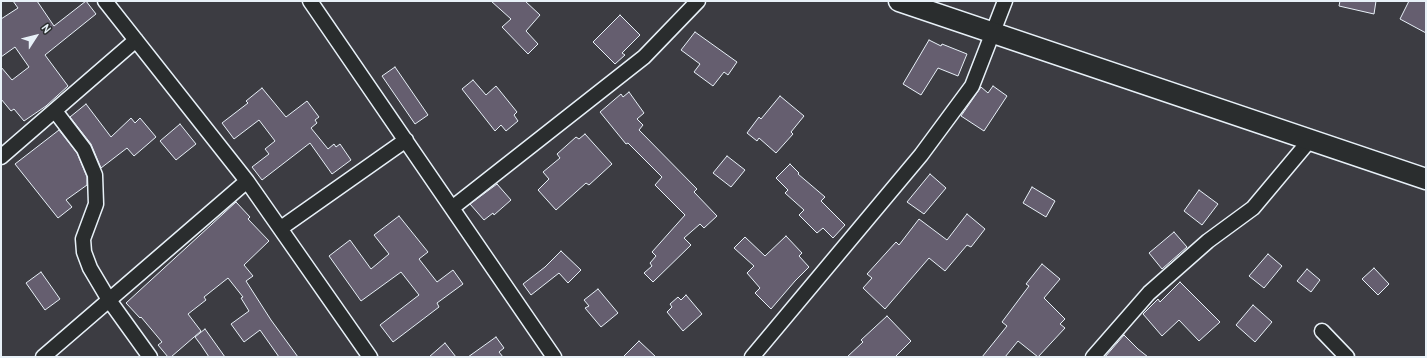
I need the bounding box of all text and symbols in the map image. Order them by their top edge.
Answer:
north arrow [16,16,56,56]
text: N [39,22,54,35]

